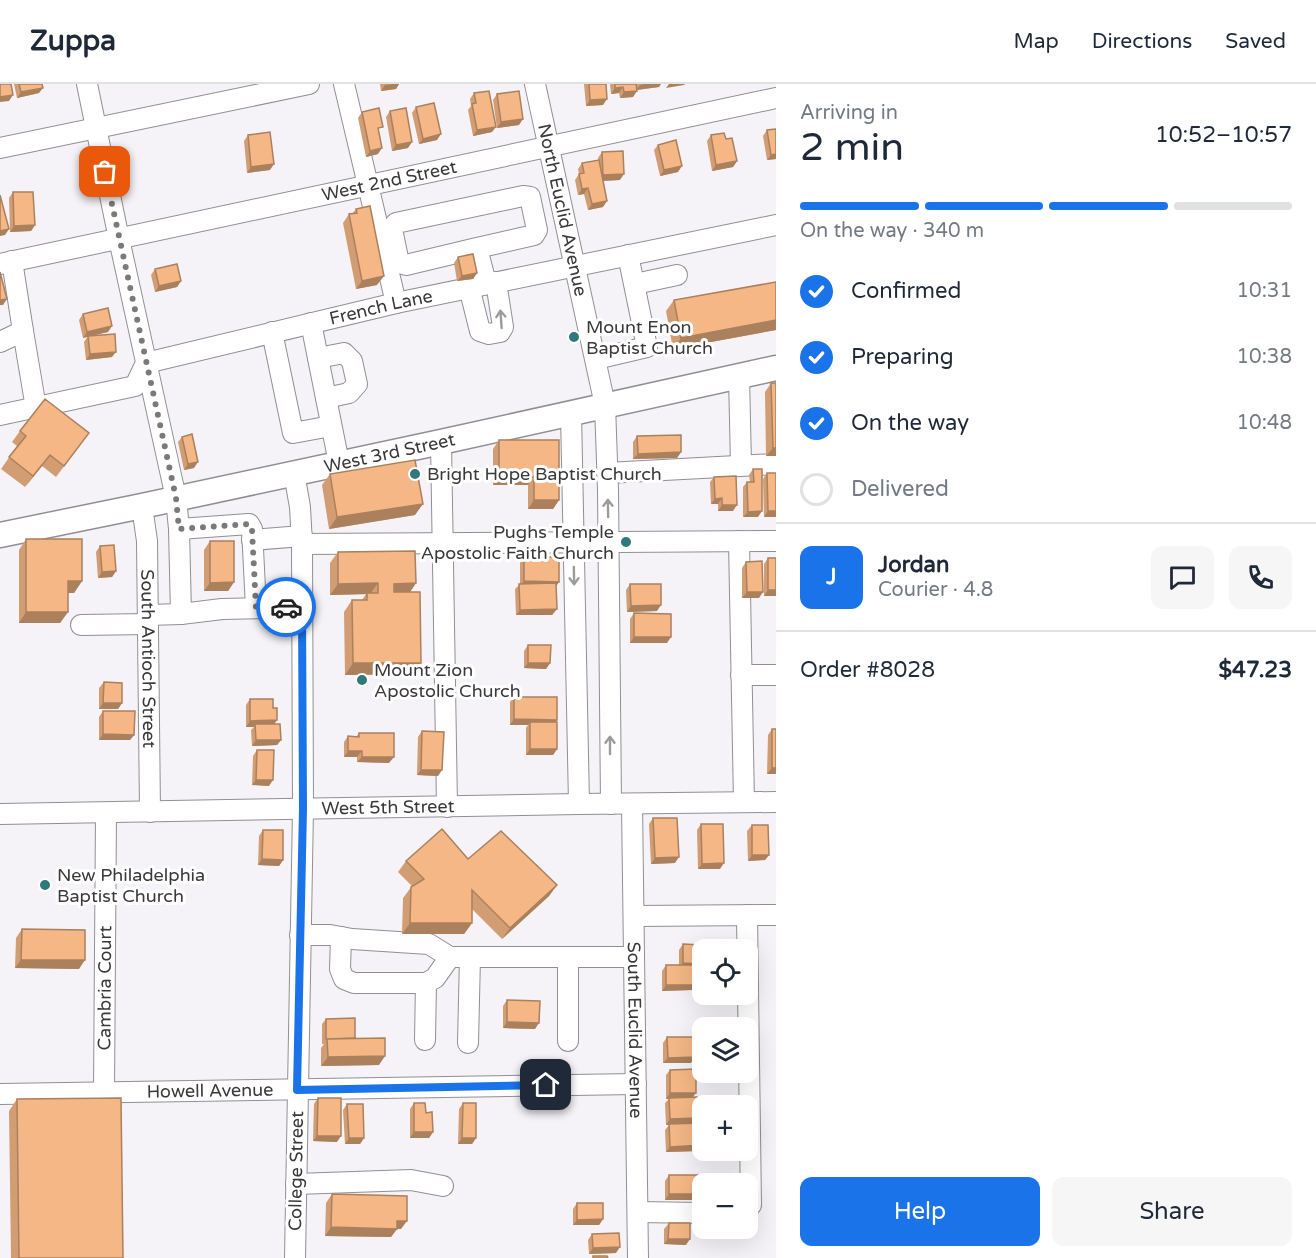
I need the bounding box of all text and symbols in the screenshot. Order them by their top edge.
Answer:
text: Zuppa [30,24,116,58]
text: Map [1013,29,1059,54]
text: Directions [1092,29,1192,54]
text: Saved [1225,29,1286,54]
text: Arriving in [800,101,898,125]
street label: North Euclid Avenue [533,122,592,298]
text: 10:52–10:57 [1155,122,1292,148]
text: 2 min [800,124,904,171]
pin [79,146,130,197]
icon: bag [88,155,121,188]
street label: West 2nd Street [320,156,459,206]
text: On the way · 340 m [800,219,984,243]
icon: check [800,275,833,308]
text: Confirmed [851,278,961,304]
text: 10:31 [1237,279,1292,303]
street label: French Lane [327,285,434,330]
one-way arrow [495,310,506,329]
place label: Mount Enon Baptist Church [586,316,713,359]
marker: Mount Enon Baptist Church [567,330,581,344]
icon: check [800,341,833,374]
text: Preparing [851,344,954,370]
text: 10:38 [1237,345,1292,369]
icon: check [800,407,833,440]
text: On the way [851,410,969,436]
text: 10:48 [1237,411,1292,435]
street label: West 3rd Street [322,428,457,478]
place label: Bright Hope Baptist Church [427,463,662,485]
marker: Bright Hope Baptist Church [408,467,422,481]
text: Delivered [851,476,949,502]
one-way arrow [602,499,614,519]
place label: Pughs Temple Apostolic Faith Church [421,521,614,564]
marker: Pughs Temple Apostolic Faith Church [619,535,633,549]
button: chat [1151,546,1214,609]
button: phone [1229,546,1292,609]
text: Jordan [878,552,949,578]
text: J [826,564,837,590]
one-way arrow [569,566,580,586]
street label: South Antioch Street [136,569,160,748]
courier [256,577,316,637]
text: Courier · 4.8 [878,578,993,602]
icon: car [270,591,303,624]
text: Order #8028 [800,657,935,683]
text: $47.23 [1219,657,1292,683]
place label: Mount Zion Apostolic Church [374,659,521,702]
marker: Mount Zion Apostolic Church [355,673,369,687]
one-way arrow [604,736,616,756]
street label: West 5th Street [321,795,455,819]
place label: New Philadelphia Baptist Church [57,864,205,907]
marker: New Philadelphia Baptist Church [38,878,52,892]
street label: Cambria Court [93,925,116,1050]
map controls [692,939,758,1239]
button: locate [692,939,758,1005]
street label: South Euclid Avenue [623,941,647,1119]
button: layers [692,1017,758,1083]
pin [520,1059,571,1110]
icon: home [529,1068,562,1101]
street label: Howell Avenue [146,1079,273,1103]
button: + [692,1095,758,1161]
street label: College Street [284,1111,308,1231]
button: − [692,1173,758,1239]
button: Help [800,1177,1040,1246]
button: Share [1052,1177,1292,1246]

